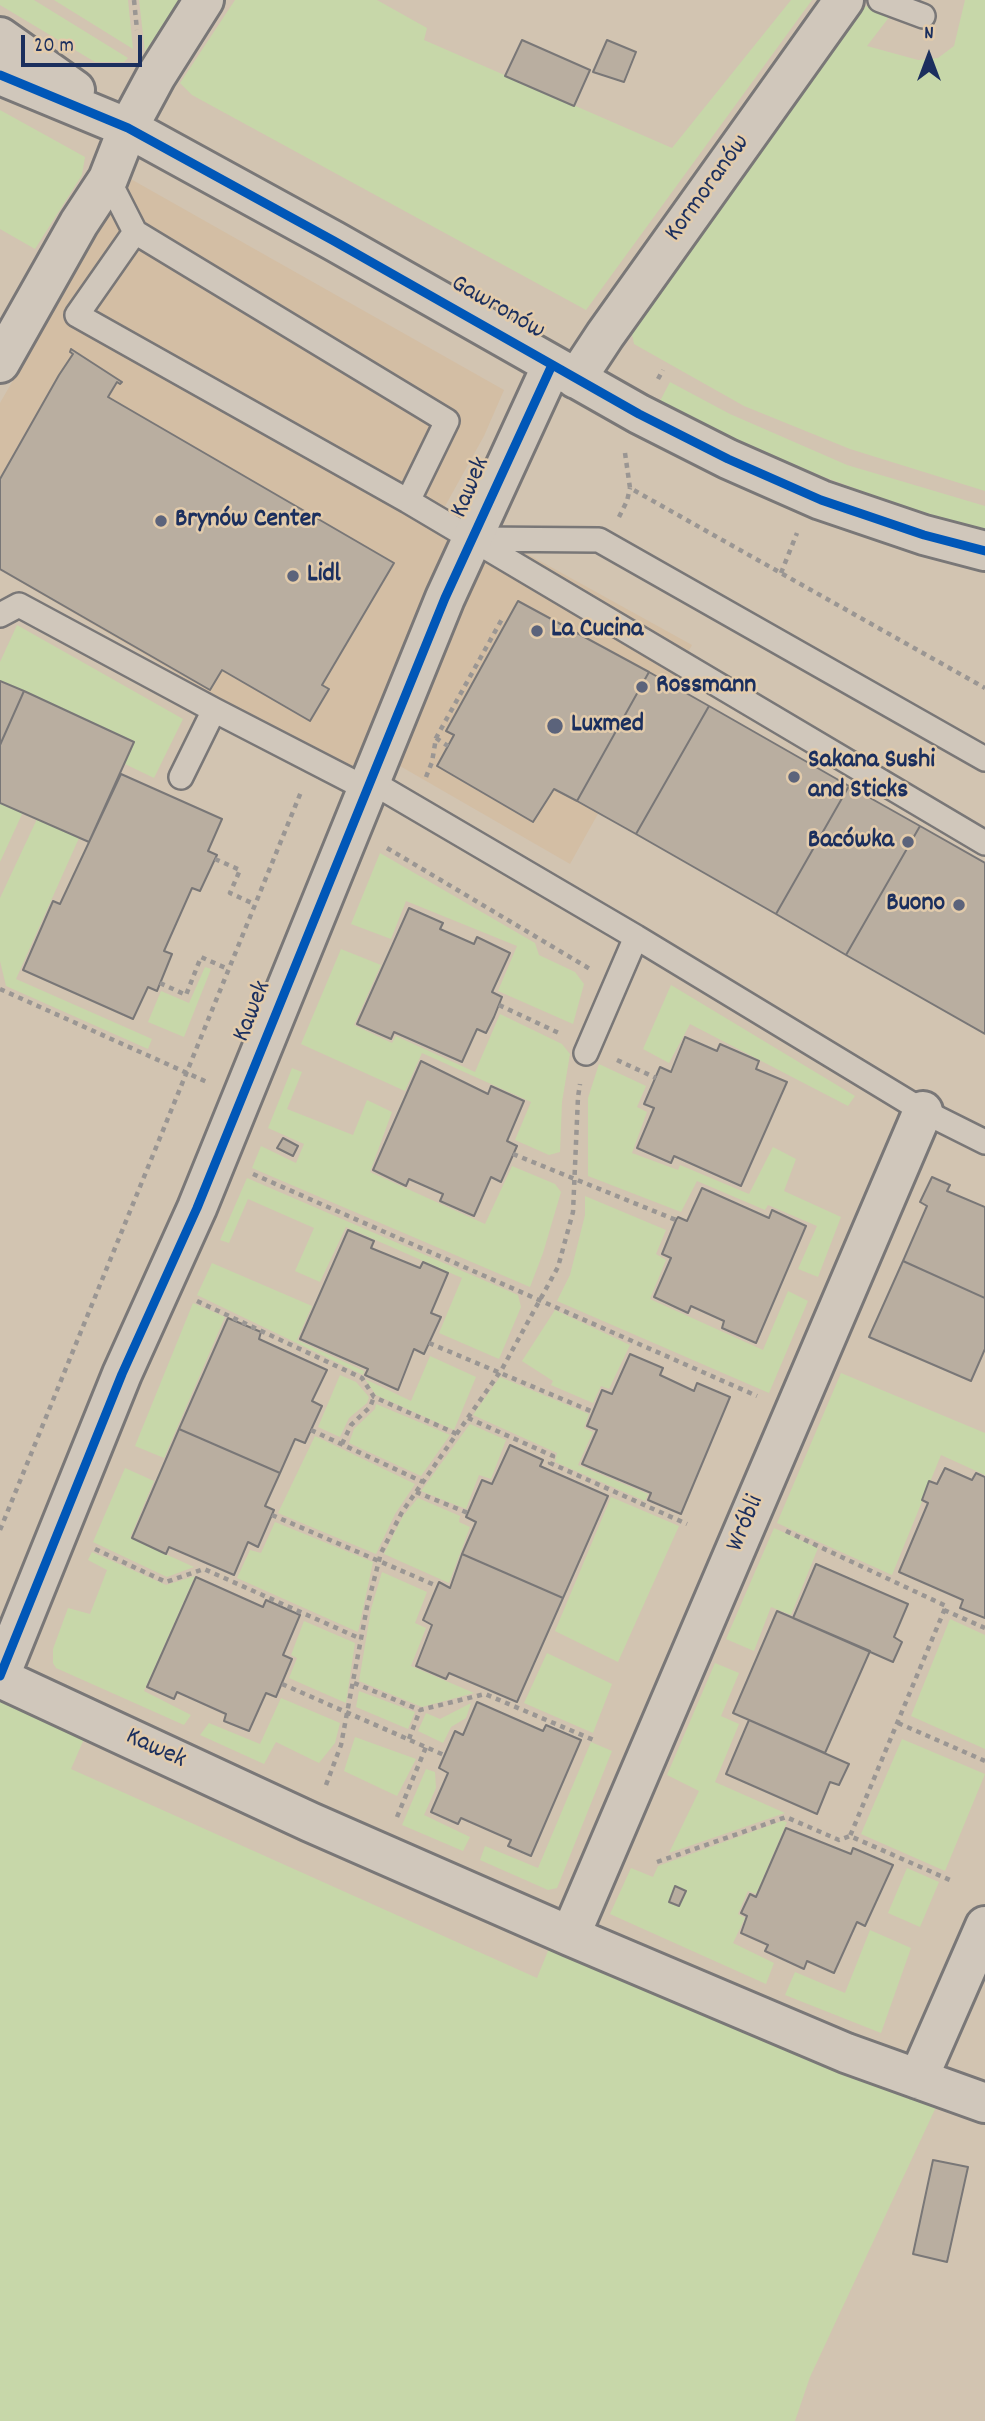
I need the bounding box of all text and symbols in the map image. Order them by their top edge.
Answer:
scale bar [24,21,145,65]
north arrow [894,21,964,91]
text: N [924,21,934,48]
text: 20 m [34,32,74,62]
street label: Kormoranów [660,129,758,249]
street label: Gawronów [444,270,550,348]
street label: Kawek [445,453,499,523]
place label: Brynów Center [175,505,321,537]
marker: Brynów Center [153,513,169,529]
place label: Lidl [307,560,341,592]
marker: Lidl [285,568,301,584]
place label: La Cucina [551,615,643,647]
marker: La Cucina [529,623,545,639]
place label: Rossmann [656,671,756,703]
marker: Rossmann [634,679,650,695]
place label: Luxmed [571,710,644,742]
marker: Luxmed [545,716,565,736]
place label: Sakana Sushi and Sticks [808,746,935,808]
marker: Sakana Sushi and Sticks [786,769,802,785]
place label: Bacówka [808,826,894,858]
marker: Bacówka [900,834,916,850]
place label: Buono [886,889,945,921]
marker: Buono [951,897,967,913]
street label: Kawek [228,977,280,1047]
street label: Wróbli [721,1491,773,1557]
street label: Kawek [120,1723,190,1777]

